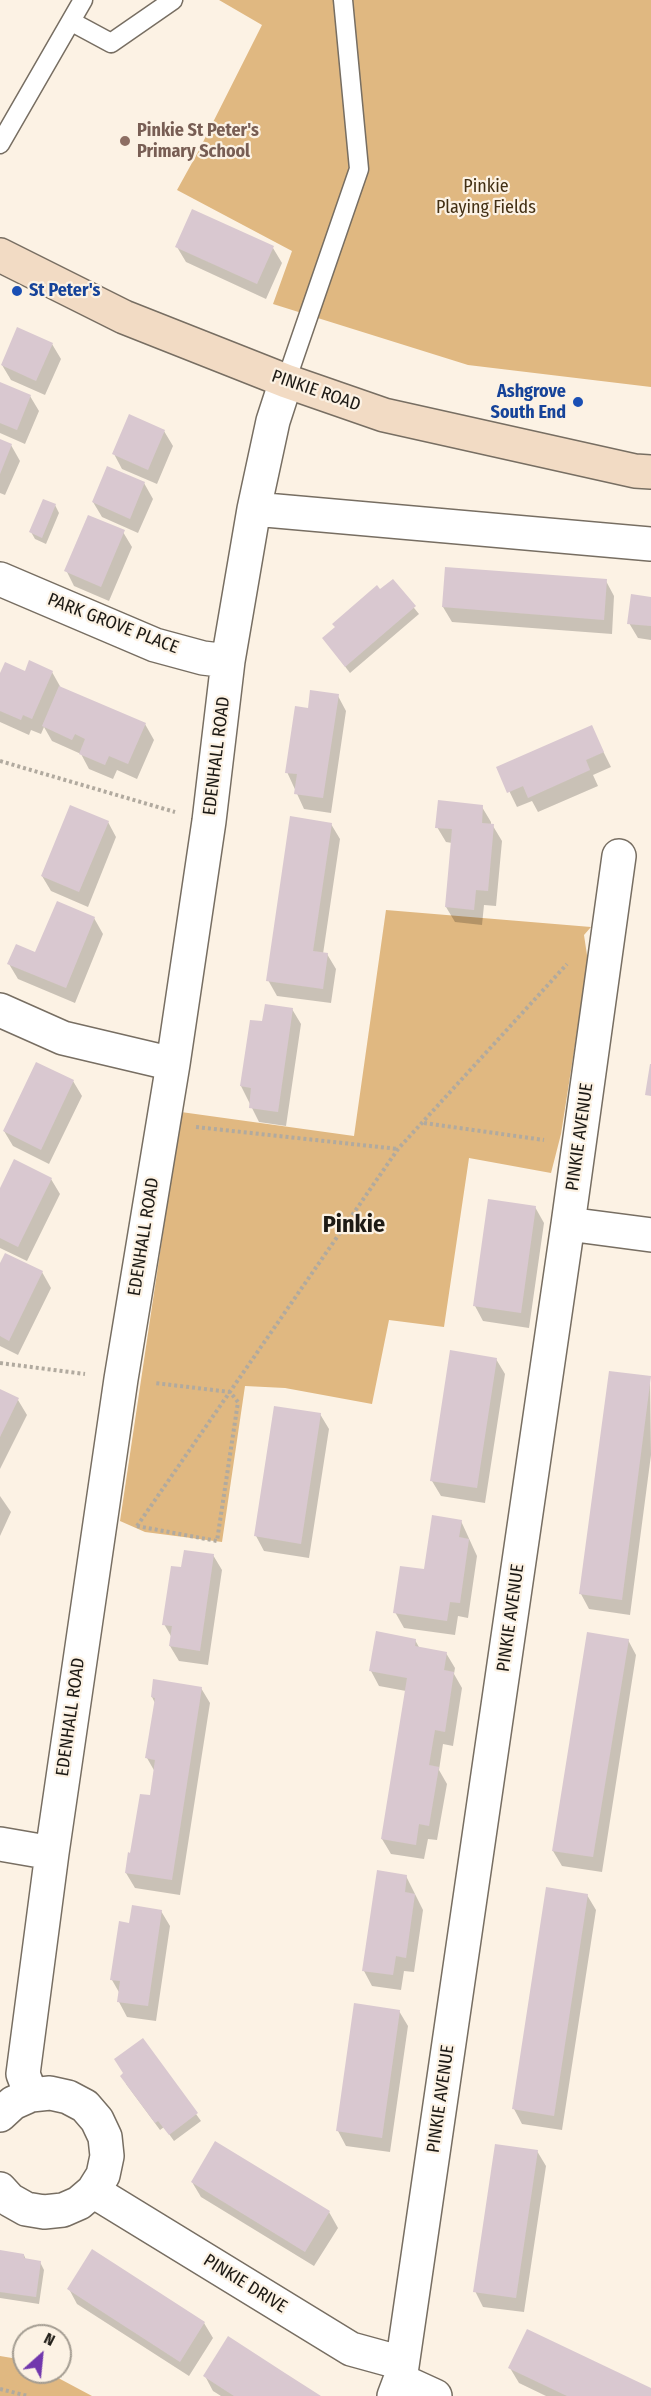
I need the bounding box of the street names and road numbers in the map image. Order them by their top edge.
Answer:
street label: PINKIE ROAD [269,366,363,416]
street label: PARK GROVE PLACE [44,589,182,659]
street label: EDENHALL ROAD [199,695,235,817]
street label: PINKIE AVENUE [562,1082,598,1192]
street label: EDENHALL ROAD [124,1176,164,1298]
street label: PINKIE AVENUE [493,1563,529,1673]
street label: EDENHALL ROAD [52,1656,90,1778]
street label: PINKIE AVENUE [423,2044,459,2154]
street label: PINKIE DRIVE [199,2250,291,2318]

